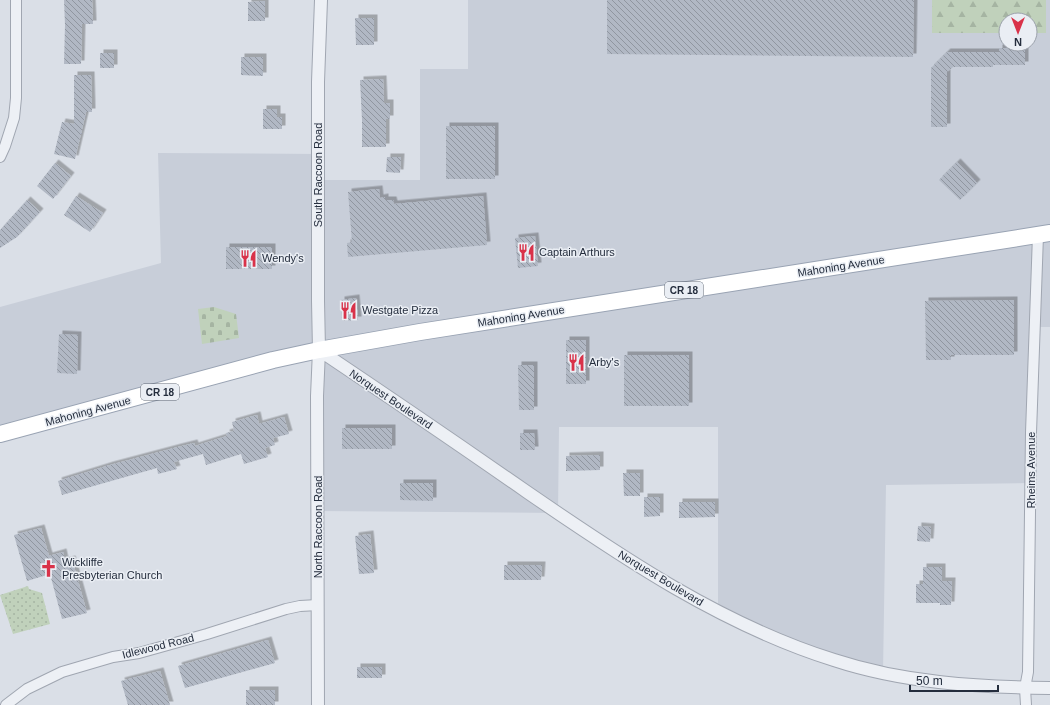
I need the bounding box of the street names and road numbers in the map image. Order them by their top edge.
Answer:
street label: South Raccoon Road [312,123,324,227]
street label: Mahoning Avenue [797,253,885,279]
road number: CR 18 [665,282,703,298]
street label: Mahoning Avenue [477,303,565,329]
street label: Norquest Boulevard [347,367,435,431]
road number: CR 18 [141,384,179,400]
street label: Mahoning Avenue [44,394,132,428]
street label: Rheims Avenue [1025,432,1037,508]
street label: North Raccoon Road [312,476,324,578]
street label: Norquest Boulevard [616,548,706,608]
street label: Idlewood Road [121,631,195,661]

